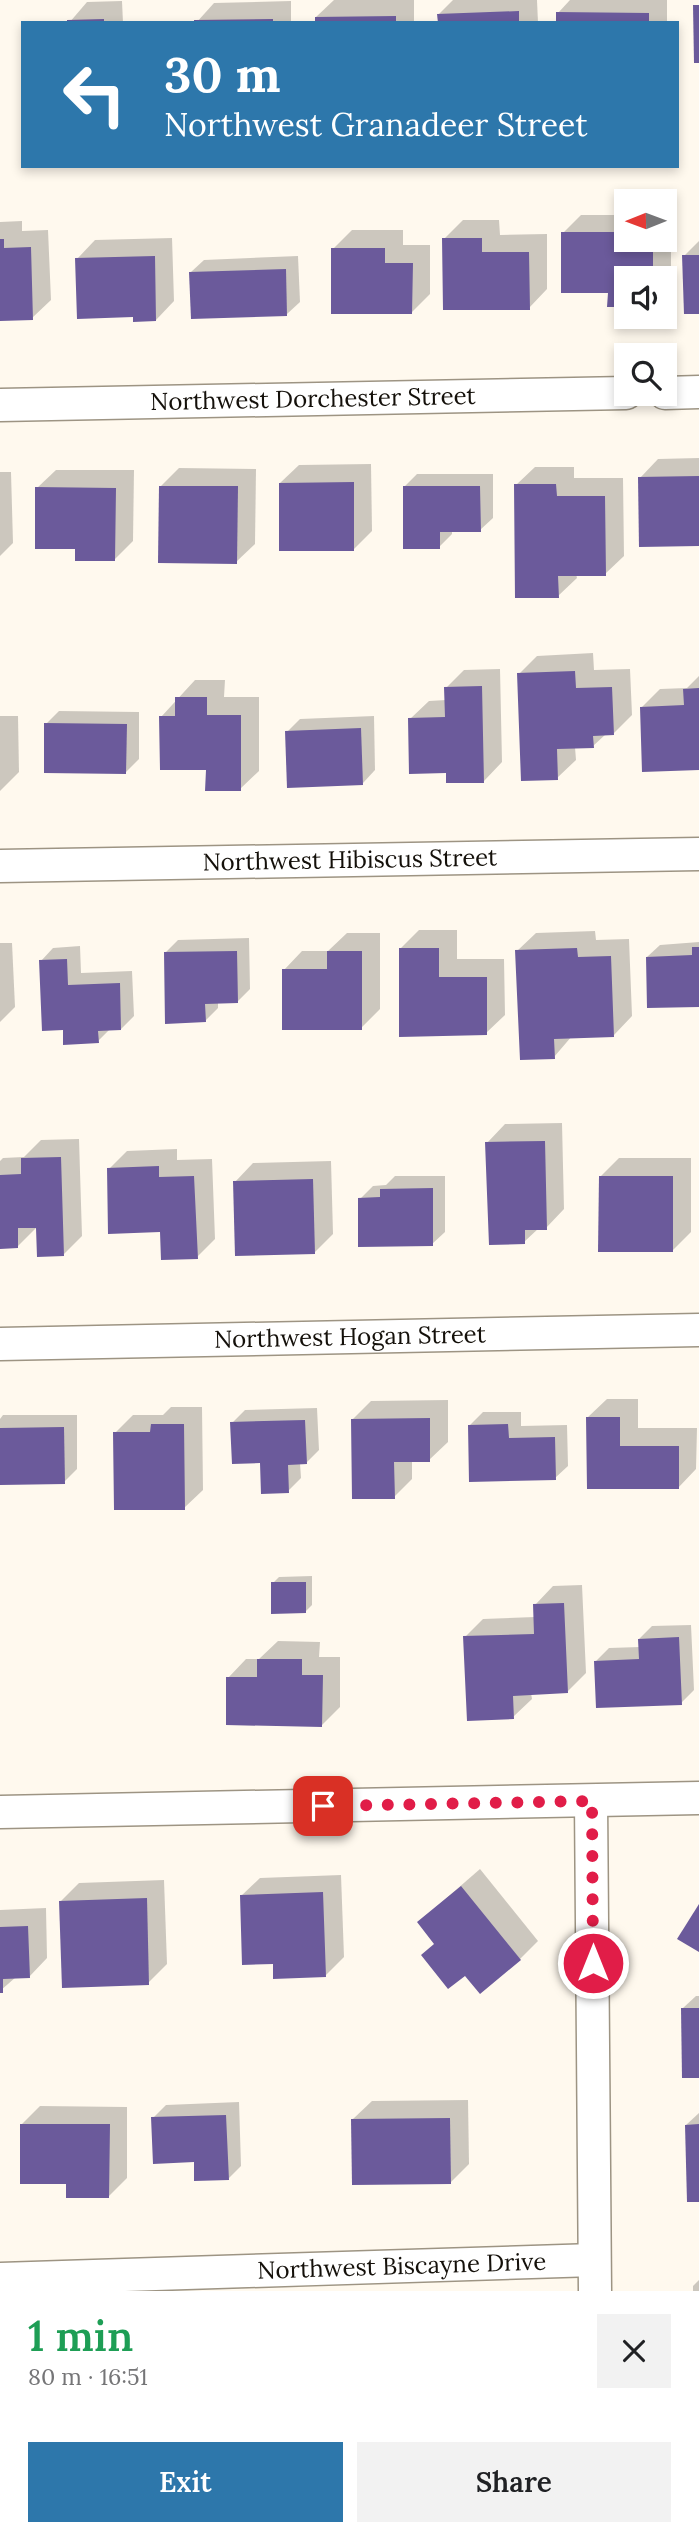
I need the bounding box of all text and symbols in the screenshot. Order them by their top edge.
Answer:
text: 30 m [164,43,281,105]
icon: left [49,49,140,140]
text: Northwest Granadeer Street [164,104,588,145]
north arrow [614,189,677,252]
map controls [614,189,677,406]
button: sound [614,266,677,329]
button: search [614,343,677,406]
street label: Northwest Dorchester Street [150,380,477,417]
street label: Northwest Hibiscus Street [202,841,498,878]
street label: Northwest Hogan Street [214,1318,487,1355]
pin [293,1776,353,1836]
icon: arrive [304,1787,342,1825]
position arrow [556,1926,630,2000]
street label: Northwest Biscayne Drive [257,2246,547,2286]
text: 1 min [28,2309,133,2363]
button: close [597,2314,671,2388]
text: 80 m · 16:51 [28,2362,148,2391]
button: Exit [28,2442,343,2522]
button: Share [357,2442,671,2522]

